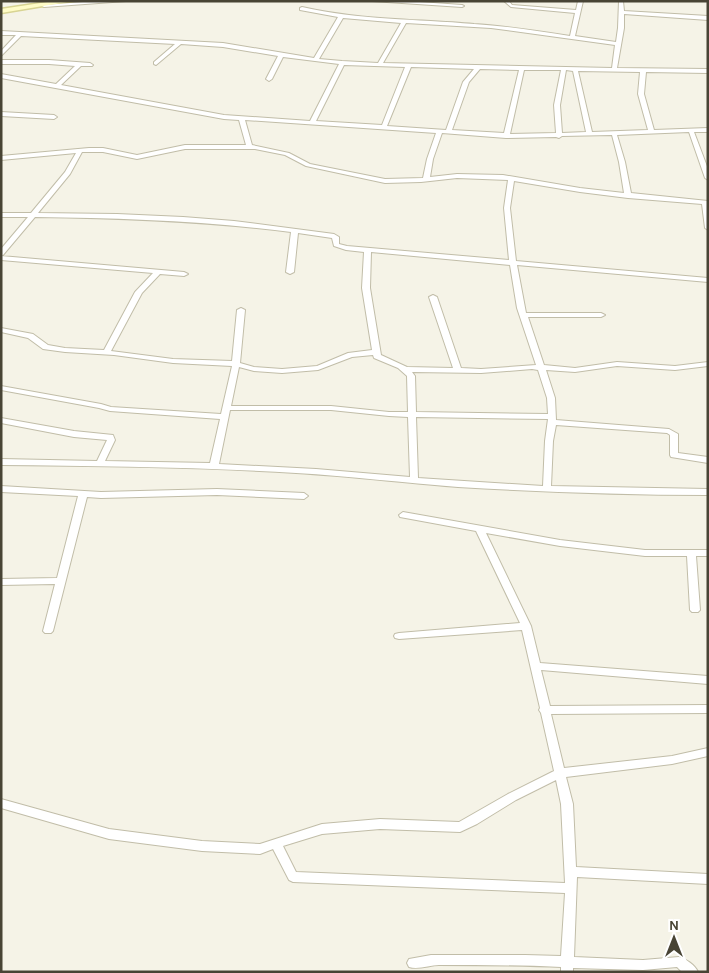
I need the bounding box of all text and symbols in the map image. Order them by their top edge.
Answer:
north arrow [649,913,699,963]
text: N [669,917,679,934]

